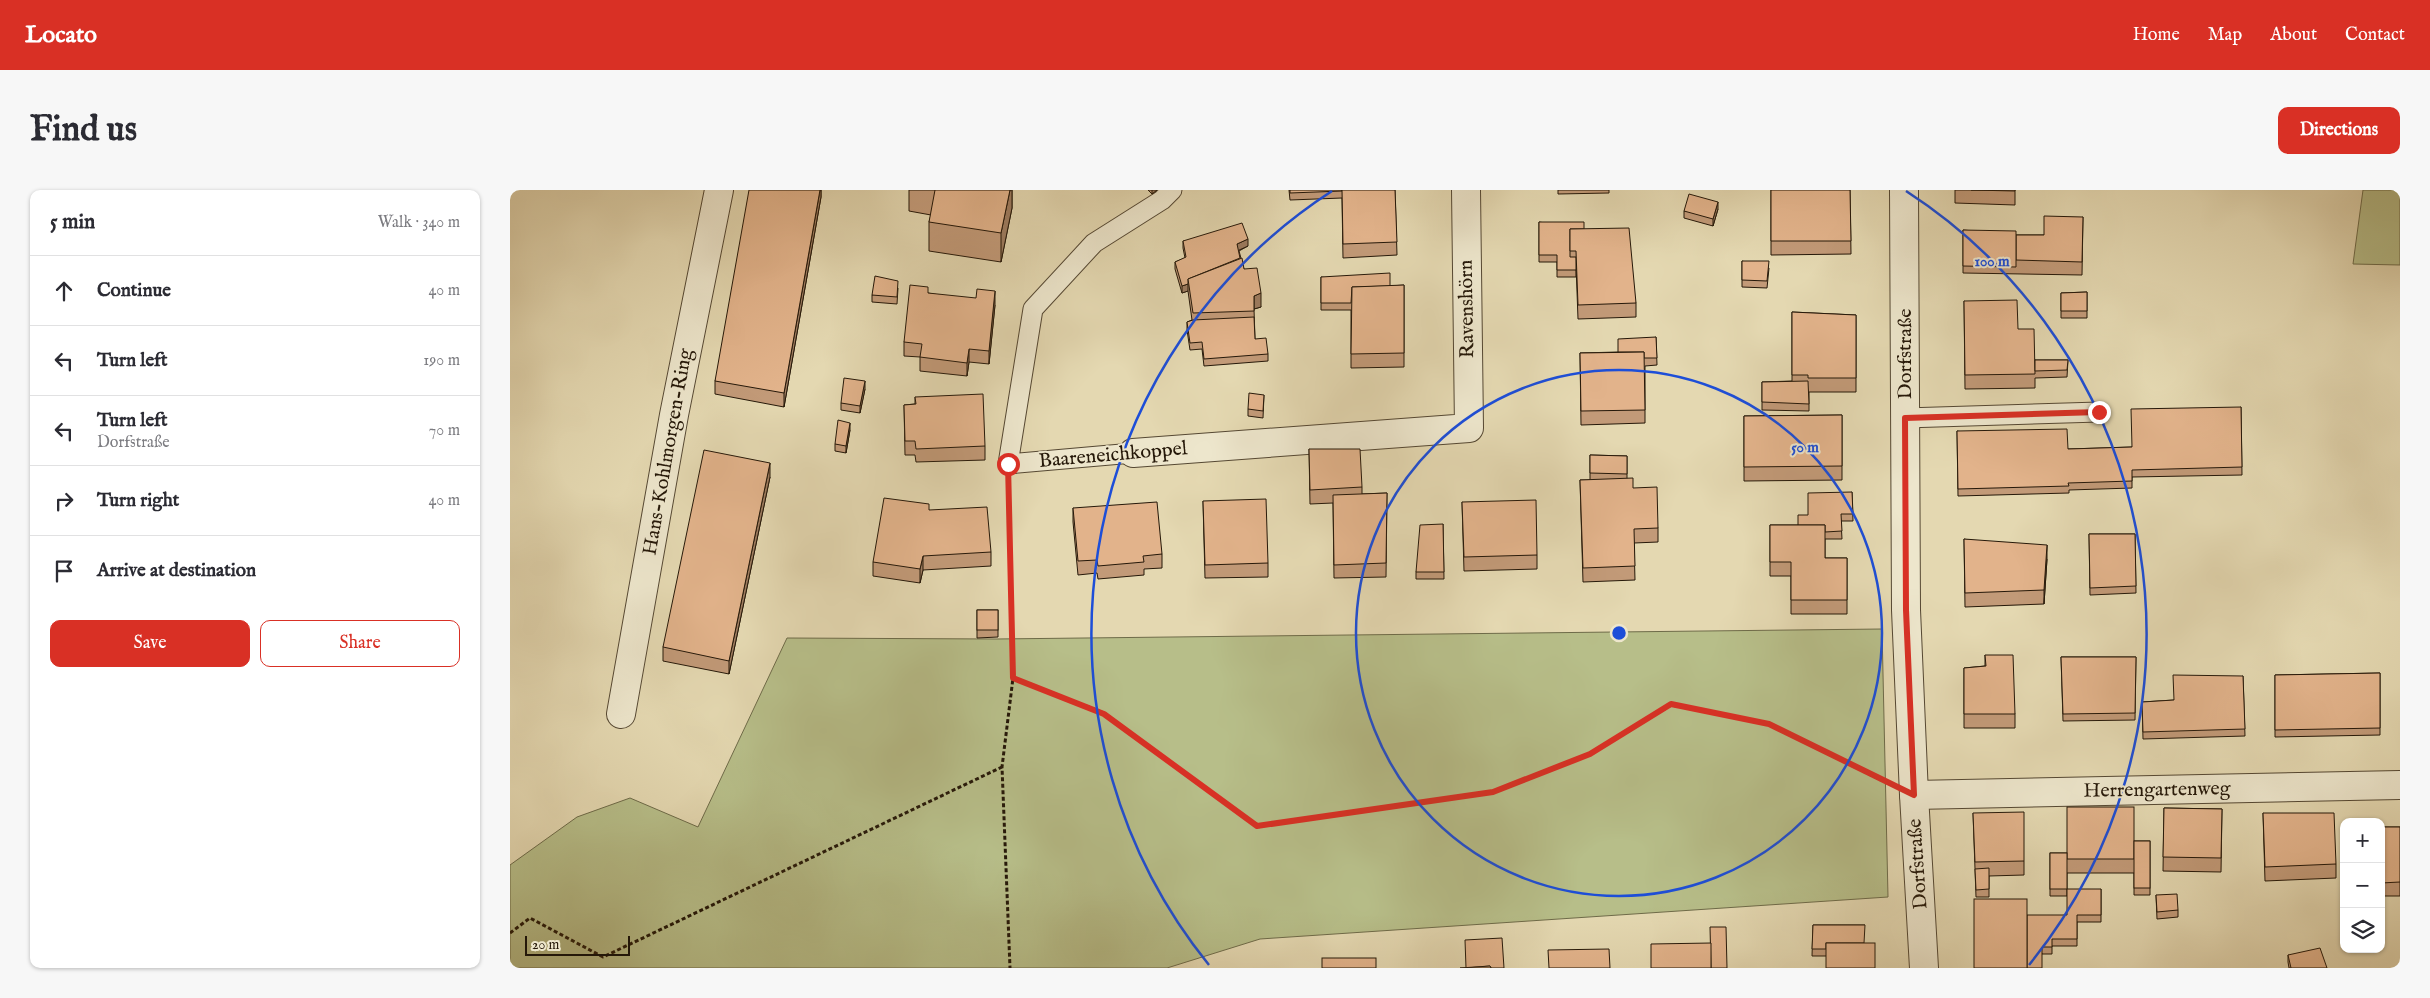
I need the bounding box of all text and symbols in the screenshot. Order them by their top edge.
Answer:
text: Locato [25,20,97,51]
text: Home [2133,24,2180,47]
text: Map [2208,24,2242,47]
text: About [2270,24,2317,47]
text: Contact [2345,24,2405,47]
button: Directions [2278,107,2400,154]
text: Find us [30,108,137,153]
text: 5 min [50,209,95,236]
text: Walk · 340 m [378,213,460,233]
text: 100 m [1974,252,2010,271]
street label: Ravenshörn [1454,259,1480,358]
icon: ahead [50,277,78,305]
text: Continue [97,279,171,303]
text: 40 m [428,281,460,301]
street label: Dorfstraße [1893,309,1918,399]
street label: Hans-Kohlmorgen-Ring [638,346,699,557]
icon: left [50,347,78,375]
text: Turn left [97,349,168,373]
text: 190 m [423,351,460,371]
route end [2088,401,2111,424]
text: Turn left [97,409,168,433]
icon: left [50,417,78,445]
text: 70 m [429,421,460,441]
text: Dorfstraße [97,433,170,453]
street label: Baareneichkoppel [1038,436,1189,474]
text: 50 m [1791,438,1819,457]
route start [997,453,1020,476]
icon: right [50,487,78,515]
text: Turn right [97,489,179,513]
text: 40 m [428,491,460,511]
icon: arrive [50,557,78,585]
text: Arrive at destination [97,559,256,583]
button: Save [50,620,250,667]
button: Share [260,620,460,667]
centre of rings [1610,624,1628,642]
street label: Herrengartenweg [2083,776,2232,804]
street label: Dorfstraße [1902,818,1934,910]
map controls [2340,818,2385,953]
button: + [2340,818,2385,863]
button: − [2340,863,2385,908]
button: layers [2340,908,2385,953]
scale bar [525,933,630,956]
text: 20 m [532,936,559,954]

